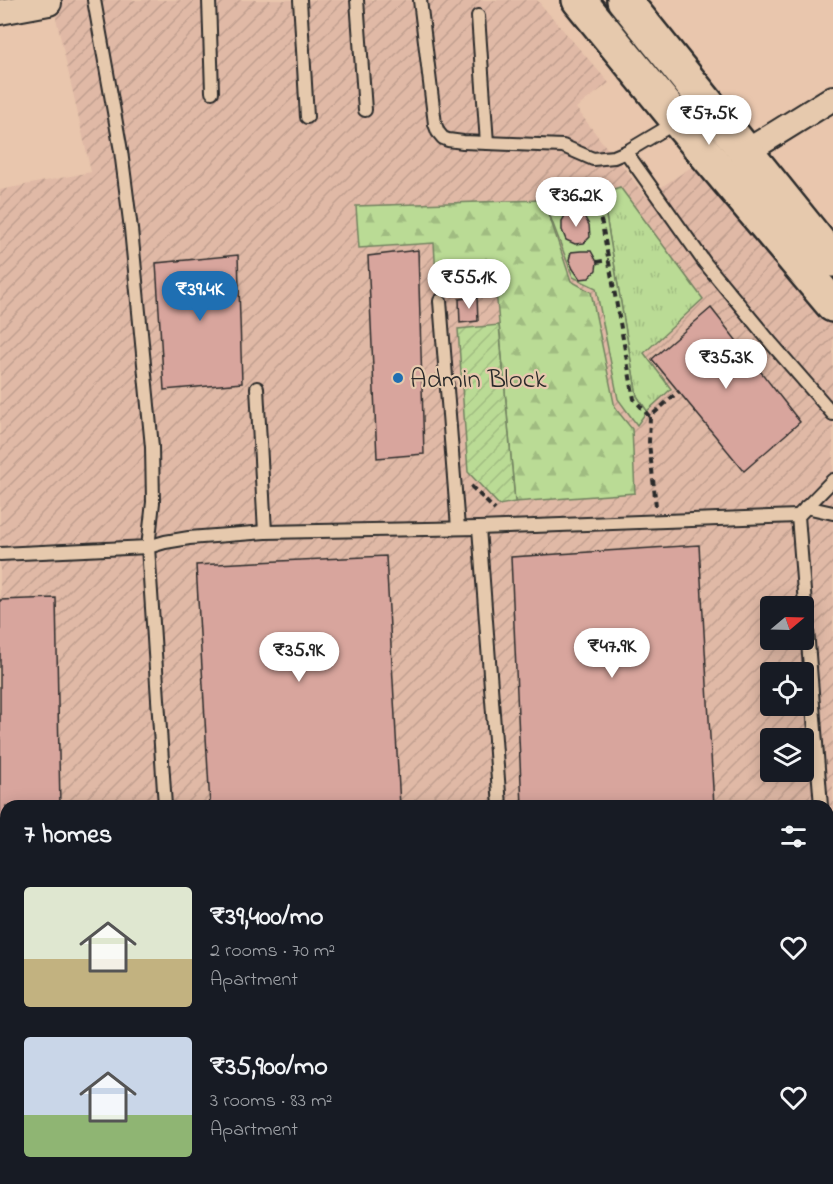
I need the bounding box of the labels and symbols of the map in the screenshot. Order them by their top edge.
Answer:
pin: ₹57.5K [660,95,758,146]
pin: ₹36.2K [527,177,625,228]
pin: ₹55.1K [420,259,518,310]
pin: ₹39.4K [151,271,249,322]
pin: ₹35.3K [677,339,775,390]
place label: Admin Block [410,361,547,400]
marker: Admin Block [391,371,405,385]
north arrow [760,596,814,650]
pin: ₹47.9K [563,628,661,679]
pin: ₹35.9K [250,632,348,683]

